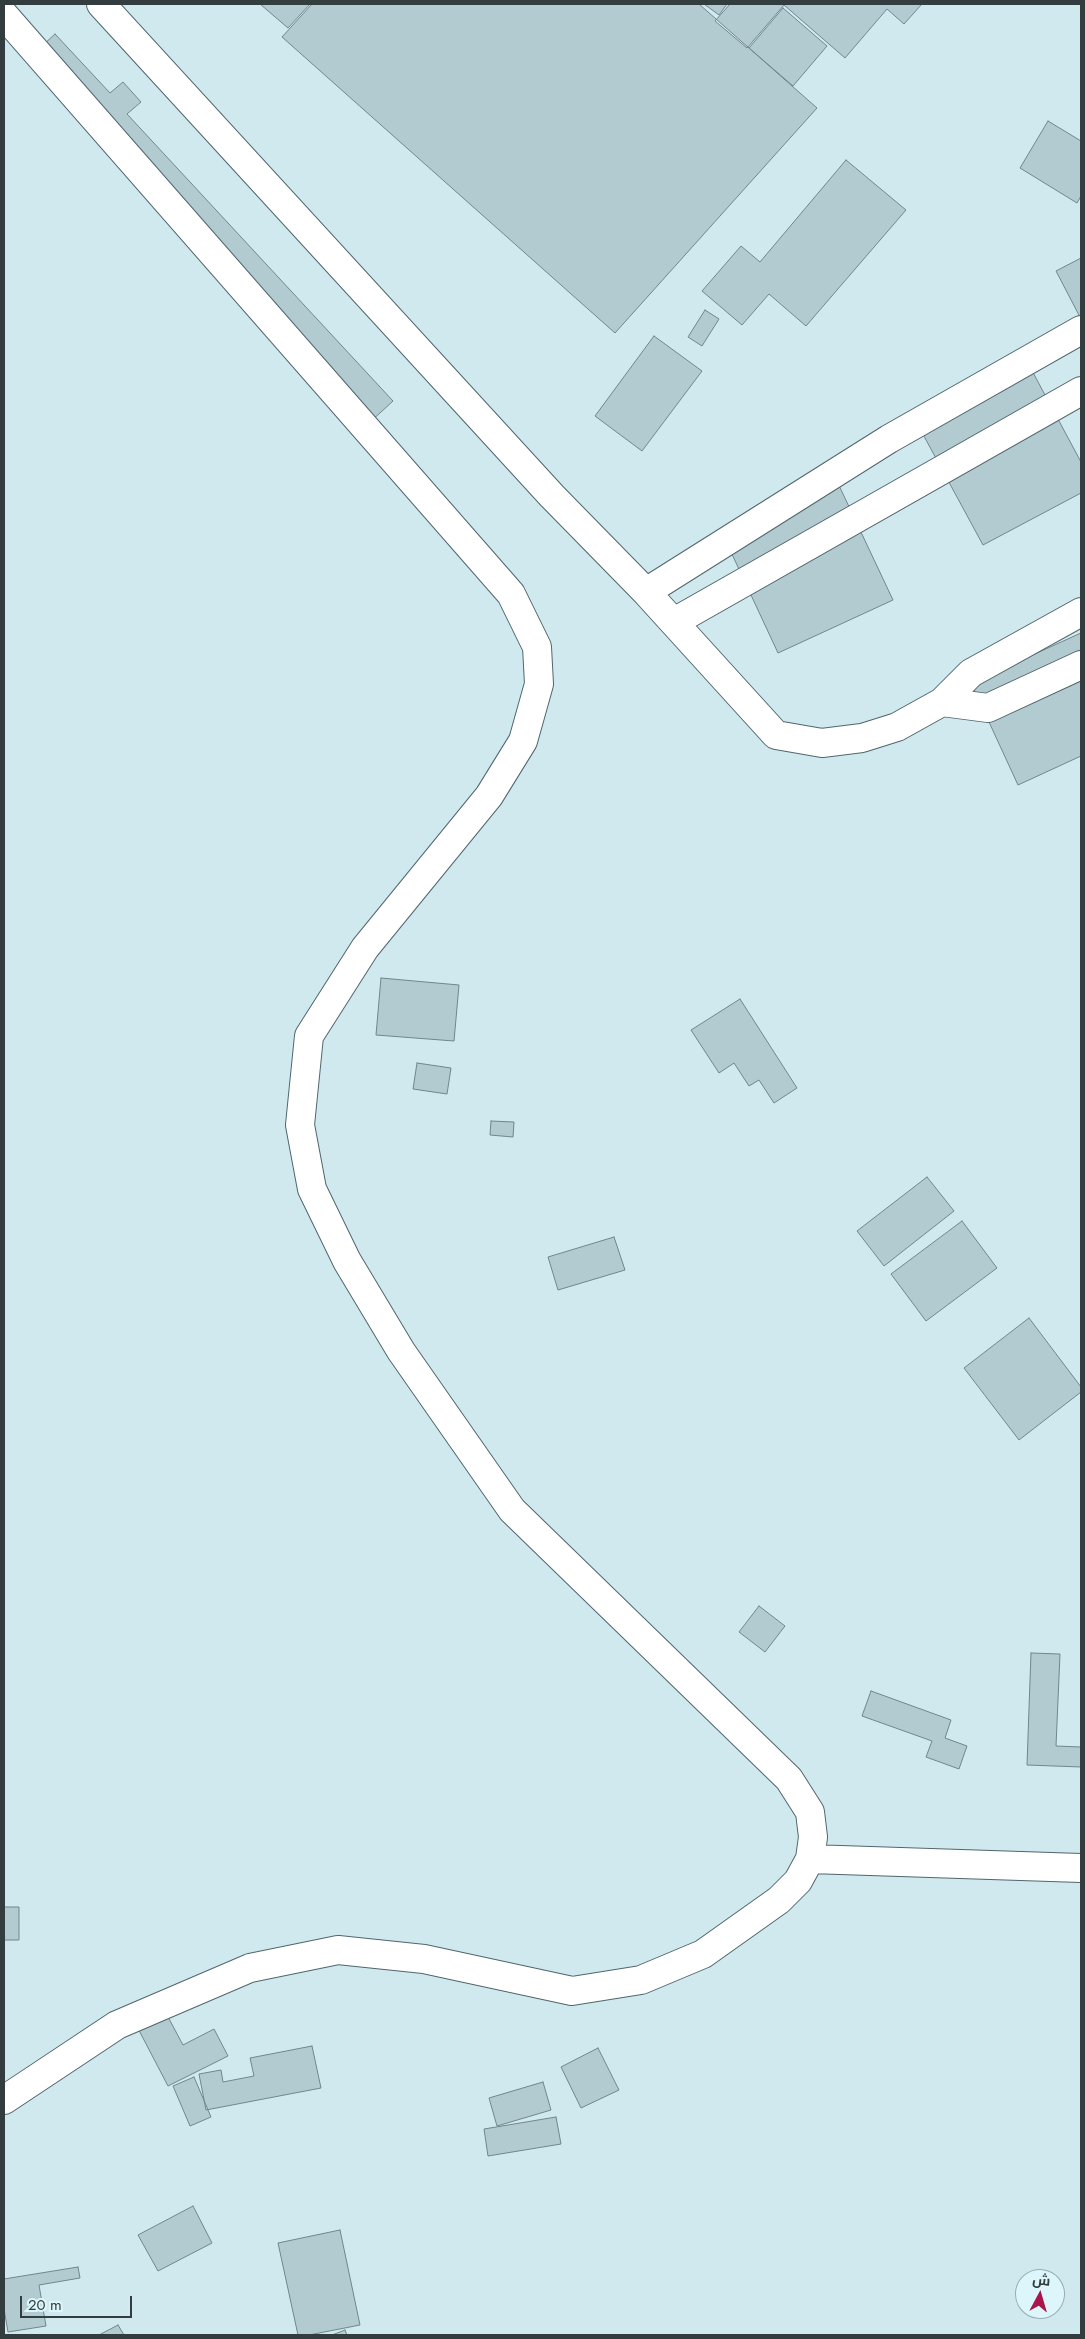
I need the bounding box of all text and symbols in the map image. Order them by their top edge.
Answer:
north arrow [1015,2269,1065,2319]
text: ش [1031,2269,1051,2291]
scale bar [22,2286,135,2318]
text: 20 m [28,2294,62,2316]

